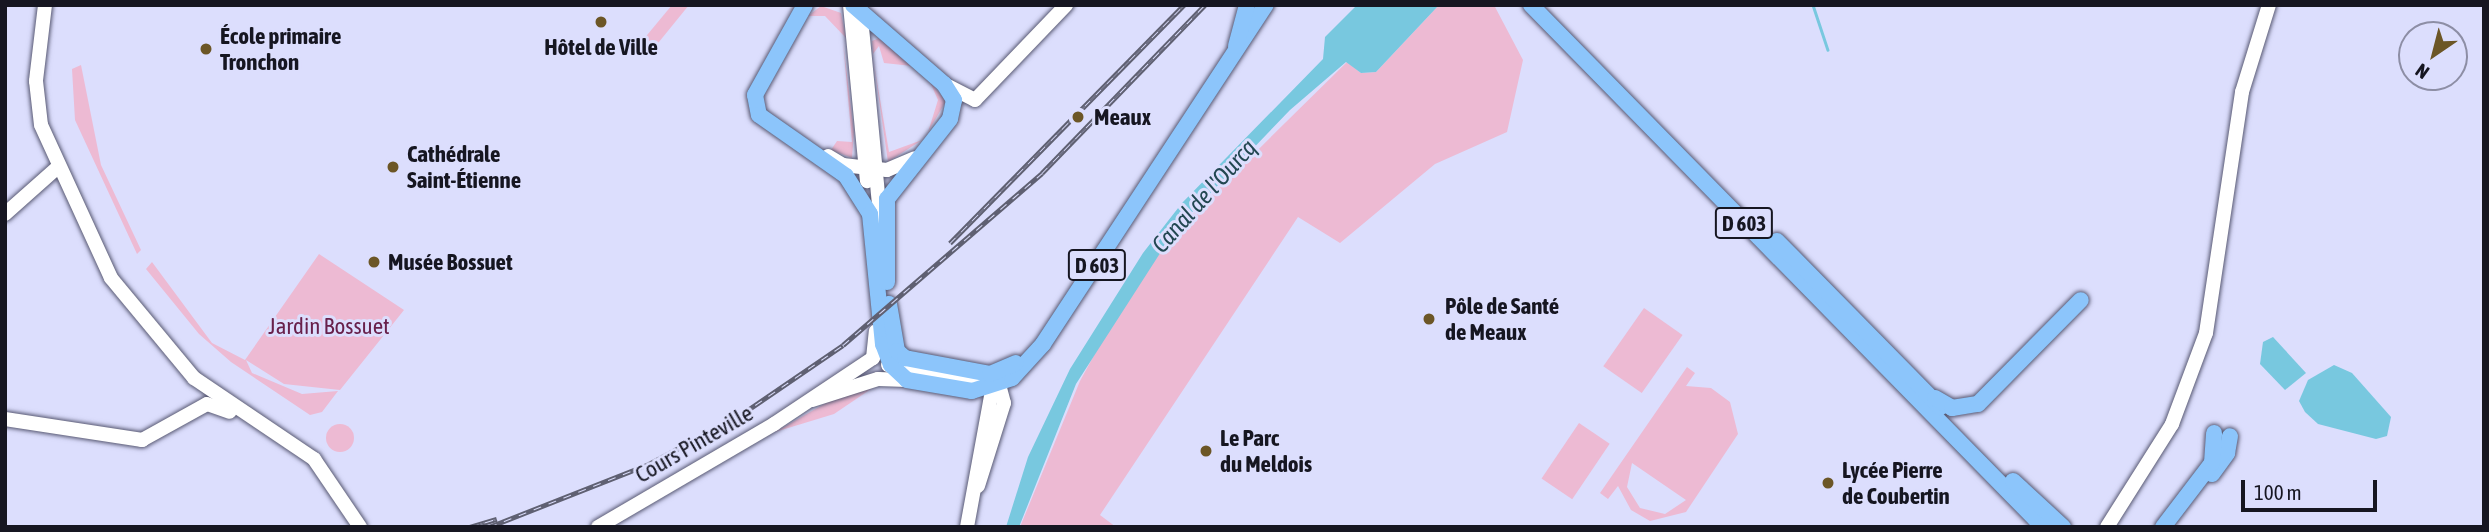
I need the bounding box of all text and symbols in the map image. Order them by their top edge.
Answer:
marker: Hôtel de Ville [593,14,609,30]
north arrow [2398,21,2468,91]
place label: École primaire Tronchon [220,22,341,76]
place label: Hôtel de Ville [544,33,658,61]
marker: École primaire Tronchon [198,41,214,57]
text: N [2411,59,2433,84]
place label: Meaux [1094,103,1151,131]
marker: Meaux [1068,107,1088,127]
water label: Canal de l'Ourcq [1146,133,1262,259]
place label: Cathédrale Saint-Étienne [407,140,521,194]
marker: Cathédrale Saint-Étienne [385,159,401,175]
road number: D 603 [1714,206,1774,241]
road number: D 603 [1067,247,1127,282]
place label: Musée Bossuet [388,248,513,276]
marker: Musée Bossuet [366,254,382,270]
place label: Pôle de Santé de Meaux [1445,292,1559,346]
marker: Pôle de Santé de Meaux [1419,309,1439,329]
park label: Jardin Bossuet [268,312,390,340]
street label: Cours Pinteville [630,399,758,489]
place label: Le Parc du Meldois [1220,424,1312,478]
marker: Le Parc du Meldois [1198,443,1214,459]
place label: Lycée Pierre de Coubertin [1842,456,1950,510]
scale bar [2244,466,2380,510]
marker: Lycée Pierre de Coubertin [1820,475,1836,491]
text: 100 m [2254,480,2302,504]

